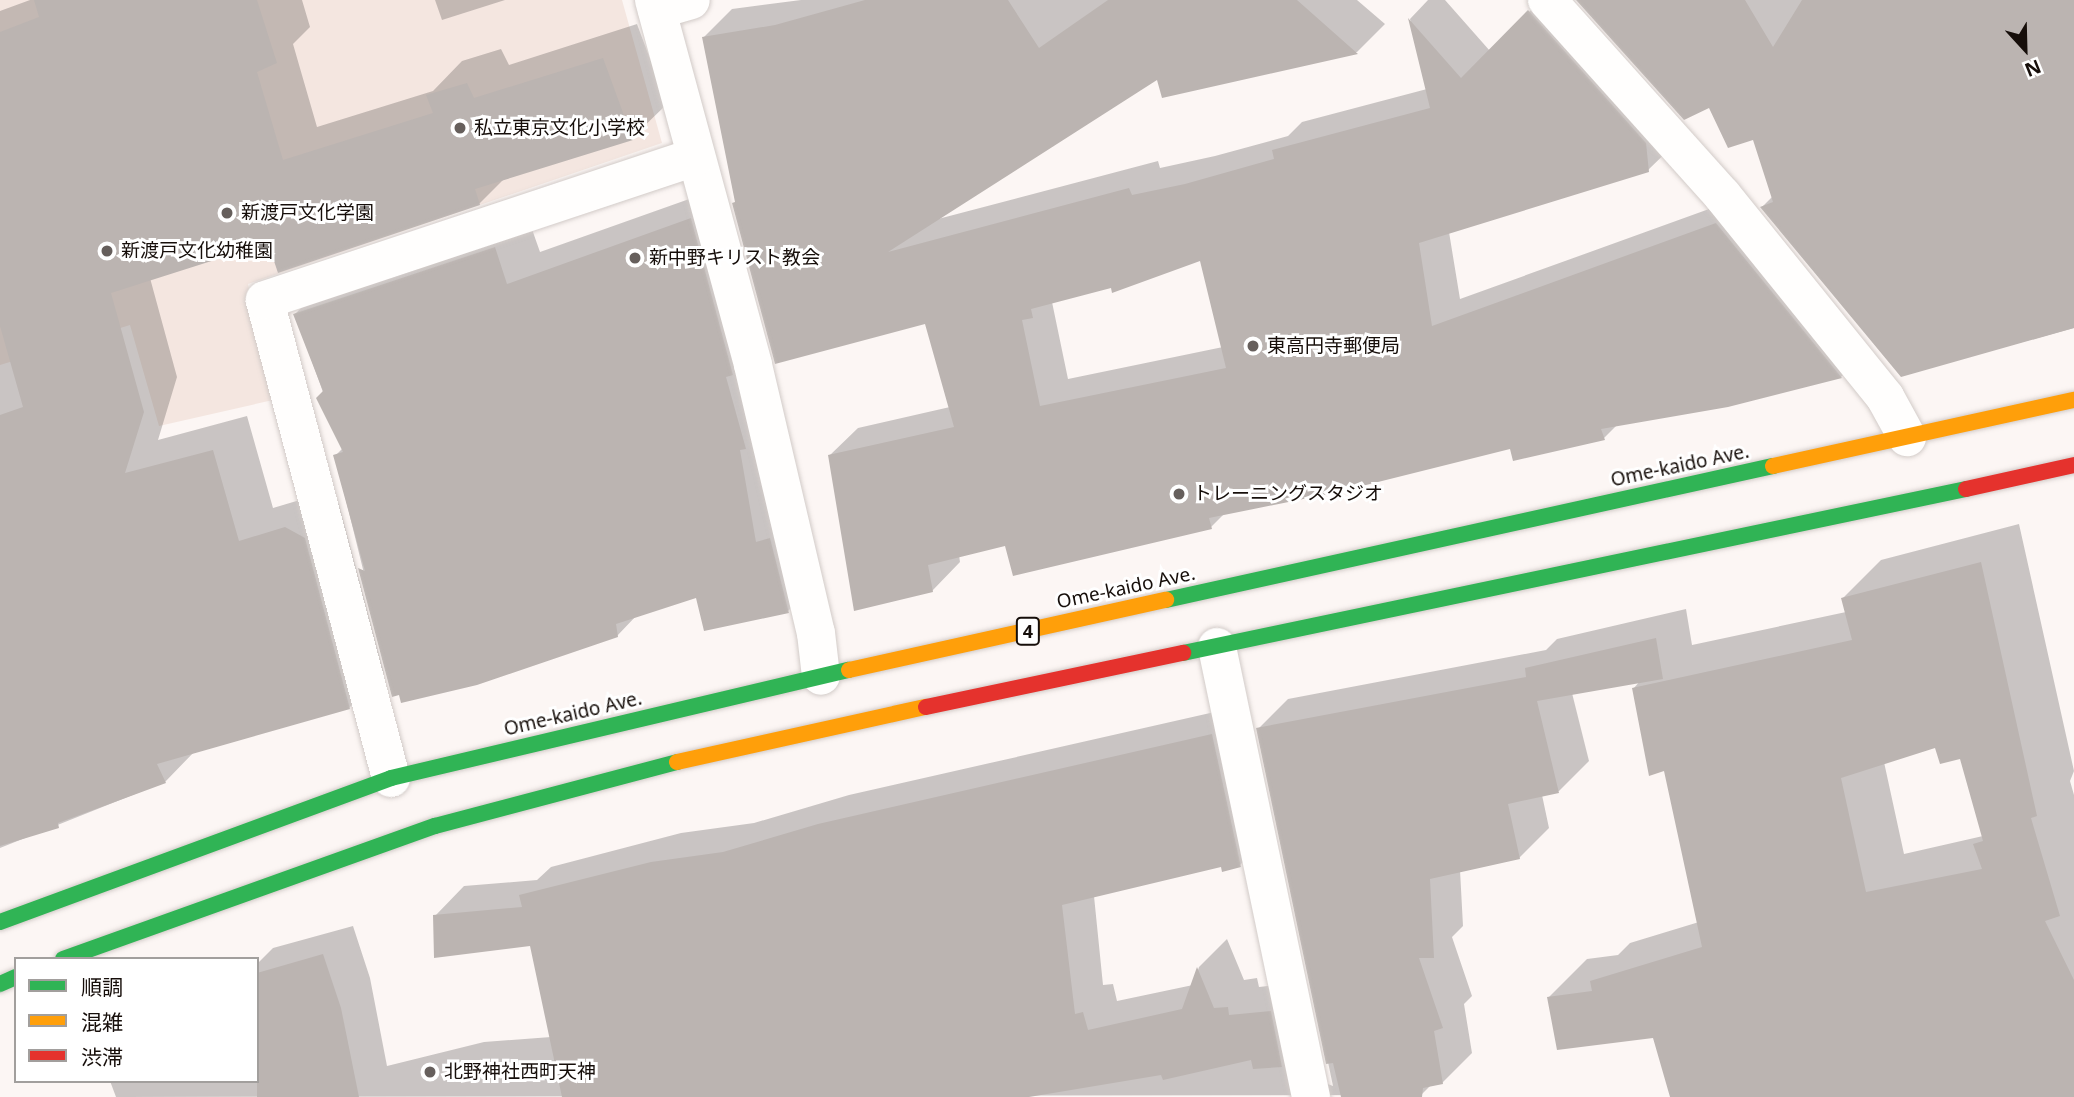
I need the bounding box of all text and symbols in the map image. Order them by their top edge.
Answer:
north arrow [1990,14,2060,84]
text: N [2021,54,2045,83]
place label: 私立東京文化小学校 [474,117,645,139]
marker: 私立東京文化小学校 [452,120,468,136]
place label: 新渡戸文化学園 [241,202,374,224]
marker: 新渡戸文化学園 [219,205,235,221]
place label: 新渡戸文化幼稚園 [121,240,273,262]
marker: 新渡戸文化幼稚園 [99,243,115,259]
place label: 新中野キリスト教会 [649,247,820,269]
marker: 新中野キリスト教会 [627,250,643,266]
place label: 東高円寺郵便局 [1267,335,1400,357]
marker: 東高円寺郵便局 [1245,338,1261,354]
street label: Ome-kaido Ave. [1609,440,1751,492]
place label: トレーニングスタジオ [1193,483,1383,505]
marker: トレーニングスタジオ [1171,486,1187,502]
street label: Ome-kaido Ave. [1055,562,1197,614]
road number: 4 [1016,616,1040,646]
street label: Ome-kaido Ave. [502,687,644,741]
legend [14,957,259,1083]
text: 順調 [81,973,123,1001]
text: 混雑 [81,1008,123,1036]
text: 渋滞 [81,1043,123,1071]
place label: 北野神社西町天神 [444,1061,596,1083]
marker: 北野神社西町天神 [422,1064,438,1080]

